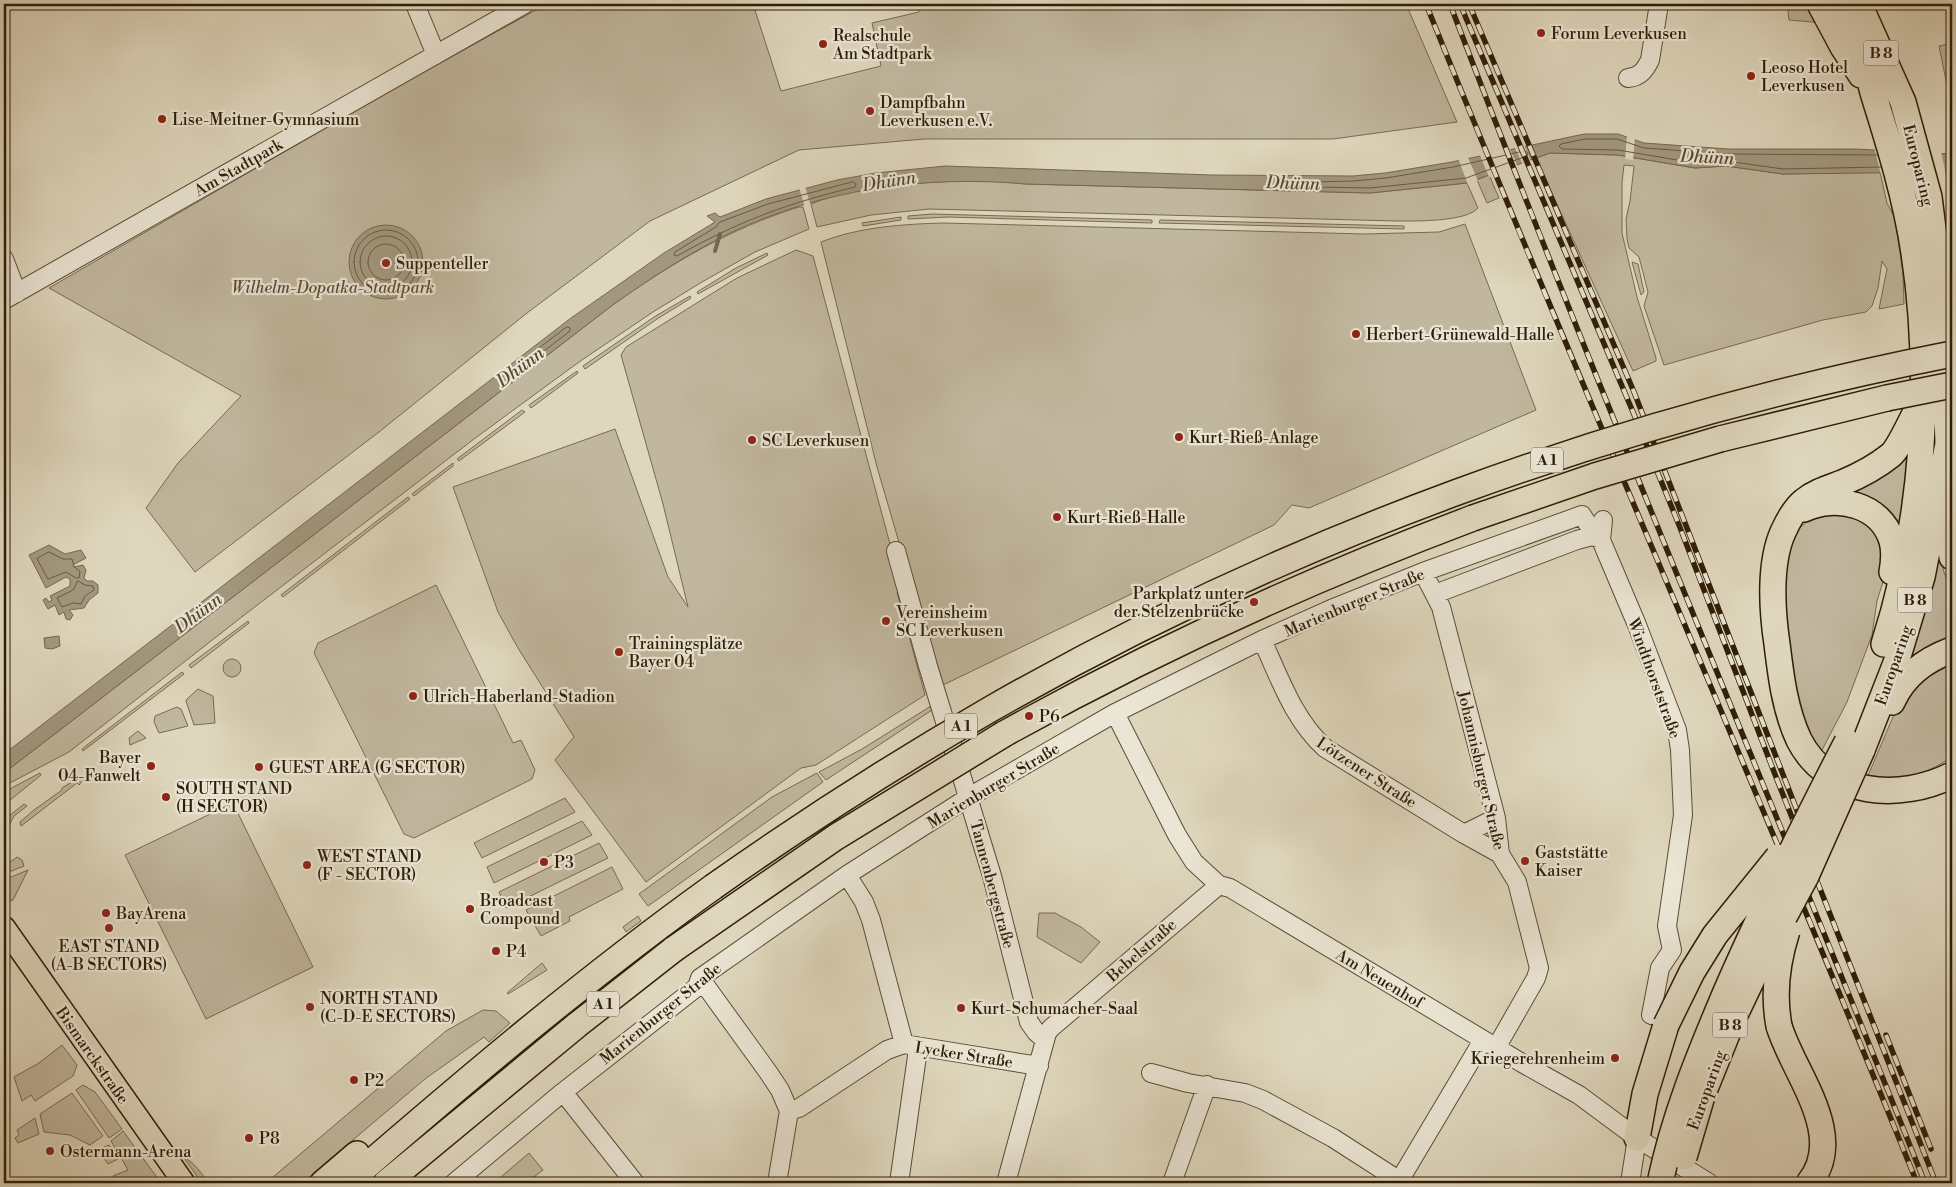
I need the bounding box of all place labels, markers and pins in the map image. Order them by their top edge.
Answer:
place label: Forum Leverkusen [1551,24,1687,44]
place label: Realschule Am Stadtpark [832,26,933,64]
marker: Forum Leverkusen [1535,27,1547,39]
marker: Realschule Am Stadtpark [817,38,829,50]
place label: Leoso Hotel Leverkusen [1761,58,1848,96]
marker: Leoso Hotel Leverkusen [1745,70,1757,82]
place label: Dampfbahn Leverkusen e.V. [880,93,992,131]
marker: Dampfbahn Leverkusen e.V. [864,105,876,117]
place label: Lise-Meitner-Gymnasium [172,110,359,130]
marker: Lise-Meitner-Gymnasium [156,113,168,125]
place label: Suppenteller [396,254,489,274]
marker: Suppenteller [380,257,392,269]
place label: Herbert-Grünewald-Halle [1366,325,1554,345]
marker: Herbert-Grünewald-Halle [1350,328,1362,340]
place label: Kurt-Rieß-Anlage [1189,428,1319,448]
place label: SC Leverkusen [762,431,870,451]
marker: Kurt-Rieß-Anlage [1173,431,1185,443]
marker: SC Leverkusen [746,434,758,446]
place label: Kurt-Rieß-Halle [1067,508,1186,528]
marker: Kurt-Rieß-Halle [1051,511,1063,523]
place label: Parkplatz unter der Stelzenbrücke [1114,584,1244,622]
marker: Parkplatz unter der Stelzenbrücke [1248,596,1260,608]
place label: Vereinsheim SC Leverkusen [895,603,1004,641]
marker: Vereinsheim SC Leverkusen [880,615,892,627]
place label: Trainingsplätze Bayer 04 [628,634,743,672]
marker: Trainingsplätze Bayer 04 [613,646,625,658]
place label: Ulrich-Haberland-Stadion [423,687,615,707]
marker: Ulrich-Haberland-Stadion [407,690,419,702]
place label: P6 [1039,707,1060,727]
marker: P6 [1023,710,1035,722]
place label: Bayer 04-Fanwelt [58,748,141,786]
place label: GUEST AREA (G SECTOR) [269,758,466,778]
marker: Bayer 04-Fanwelt [145,760,157,772]
marker: GUEST AREA (G SECTOR) [253,761,265,773]
place label: SOUTH STAND (H SECTOR) [176,779,292,817]
marker: SOUTH STAND (H SECTOR) [160,791,172,803]
place label: Gaststätte Kaiser [1535,843,1608,881]
place label: WEST STAND (F - SECTOR) [316,847,421,885]
place label: P3 [554,853,574,873]
marker: Gaststätte Kaiser [1519,855,1531,867]
marker: P3 [538,856,550,868]
marker: WEST STAND (F - SECTOR) [301,859,313,871]
place label: Broadcast Compound [479,891,560,929]
marker: Broadcast Compound [464,903,476,915]
place label: BayArena [115,904,187,924]
marker: BayArena [100,907,112,919]
marker: EAST STAND (A-B SECTORS) [103,922,115,934]
place label: EAST STAND (A-B SECTORS) [51,937,167,975]
place label: P4 [506,942,527,962]
marker: P4 [490,945,502,957]
place label: NORTH STAND (C-D-E SECTORS) [320,989,456,1027]
place label: Kurt-Schumacher-Saal [971,999,1138,1019]
marker: NORTH STAND (C-D-E SECTORS) [304,1001,316,1013]
marker: Kurt-Schumacher-Saal [955,1002,967,1014]
place label: Kriegerehrenheim [1471,1049,1605,1069]
marker: Kriegerehrenheim [1609,1052,1621,1064]
place label: P2 [364,1071,384,1091]
marker: P2 [348,1074,360,1086]
place label: P8 [259,1129,280,1149]
marker: P8 [243,1132,255,1144]
place label: Ostermann-Arena [60,1142,192,1162]
marker: Ostermann-Arena [44,1145,56,1157]

